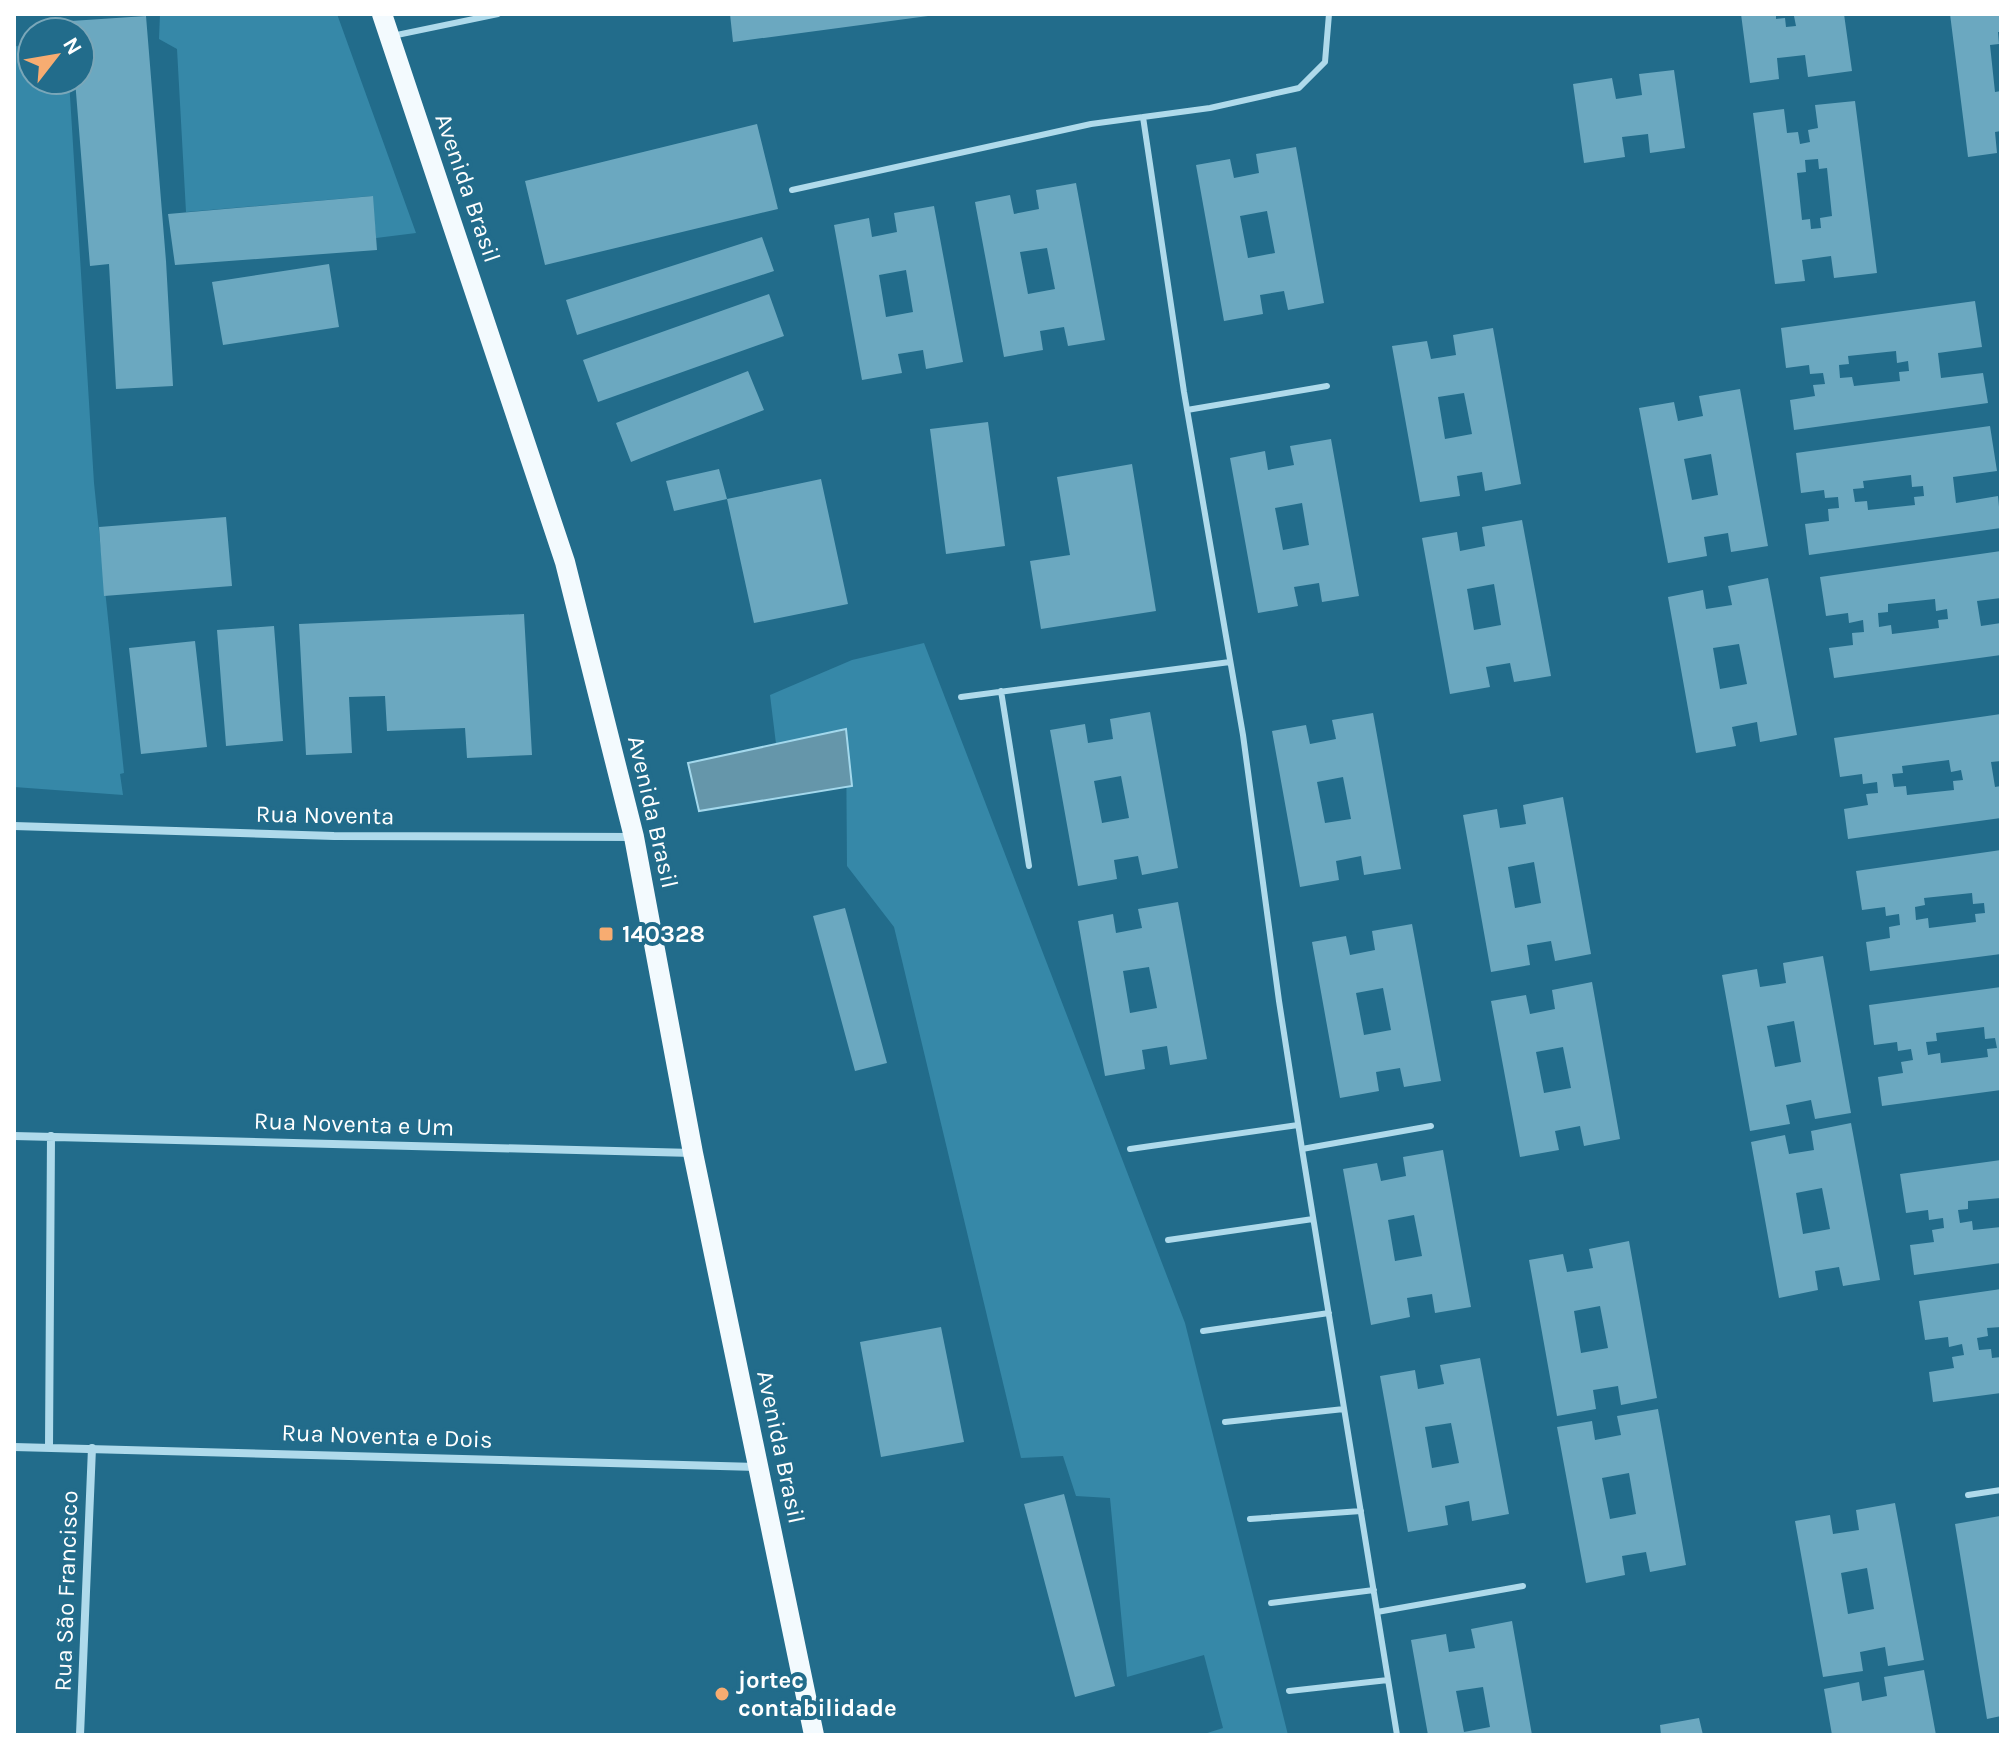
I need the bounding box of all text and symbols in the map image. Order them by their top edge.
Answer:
north arrow [16,16,96,96]
text: N [57,33,87,60]
street label: Avenida Brasil [429,110,507,266]
street label: Avenida Brasil [622,733,684,891]
street label: Rua Noventa [255,800,395,830]
place label: 140328 [622,920,705,948]
marker: 140328 [597,925,615,943]
street label: Rua Noventa e Um [253,1107,455,1141]
street label: Avenida Brasil [751,1368,811,1526]
street label: Rua Noventa e Dois [281,1418,493,1454]
street label: Rua São Francisco [48,1490,84,1692]
place label: jortec contabilidade [736,1666,897,1722]
marker: jortec contabilidade [713,1685,731,1703]

